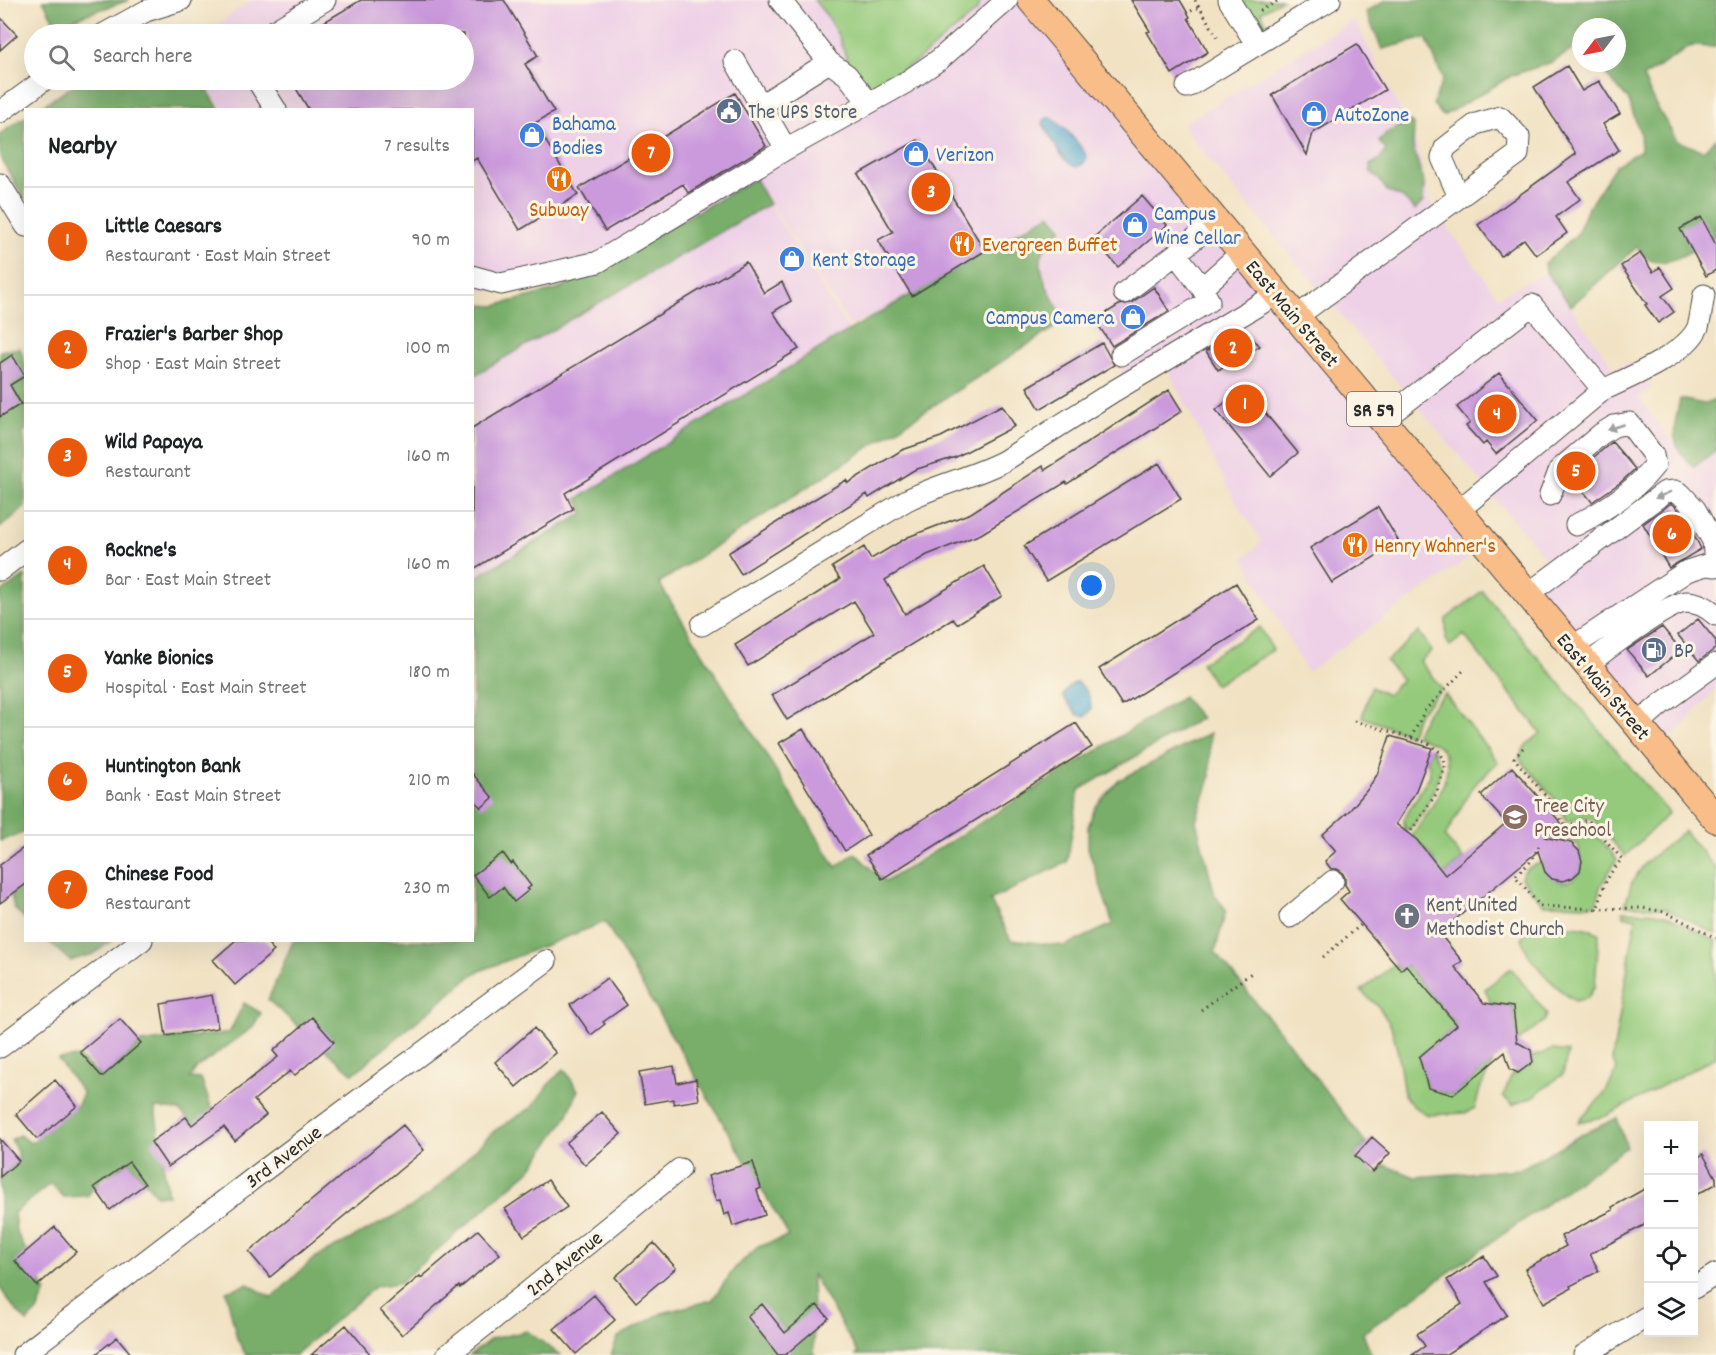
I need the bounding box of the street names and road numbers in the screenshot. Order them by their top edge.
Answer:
street label: East Main Street [1237,255,1345,375]
road number: SR 59 [1347,392,1401,426]
street label: East Main Street [1548,628,1656,748]
street label: 3rd Avenue [240,1120,329,1197]
street label: 2nd Avenue [521,1225,611,1306]

